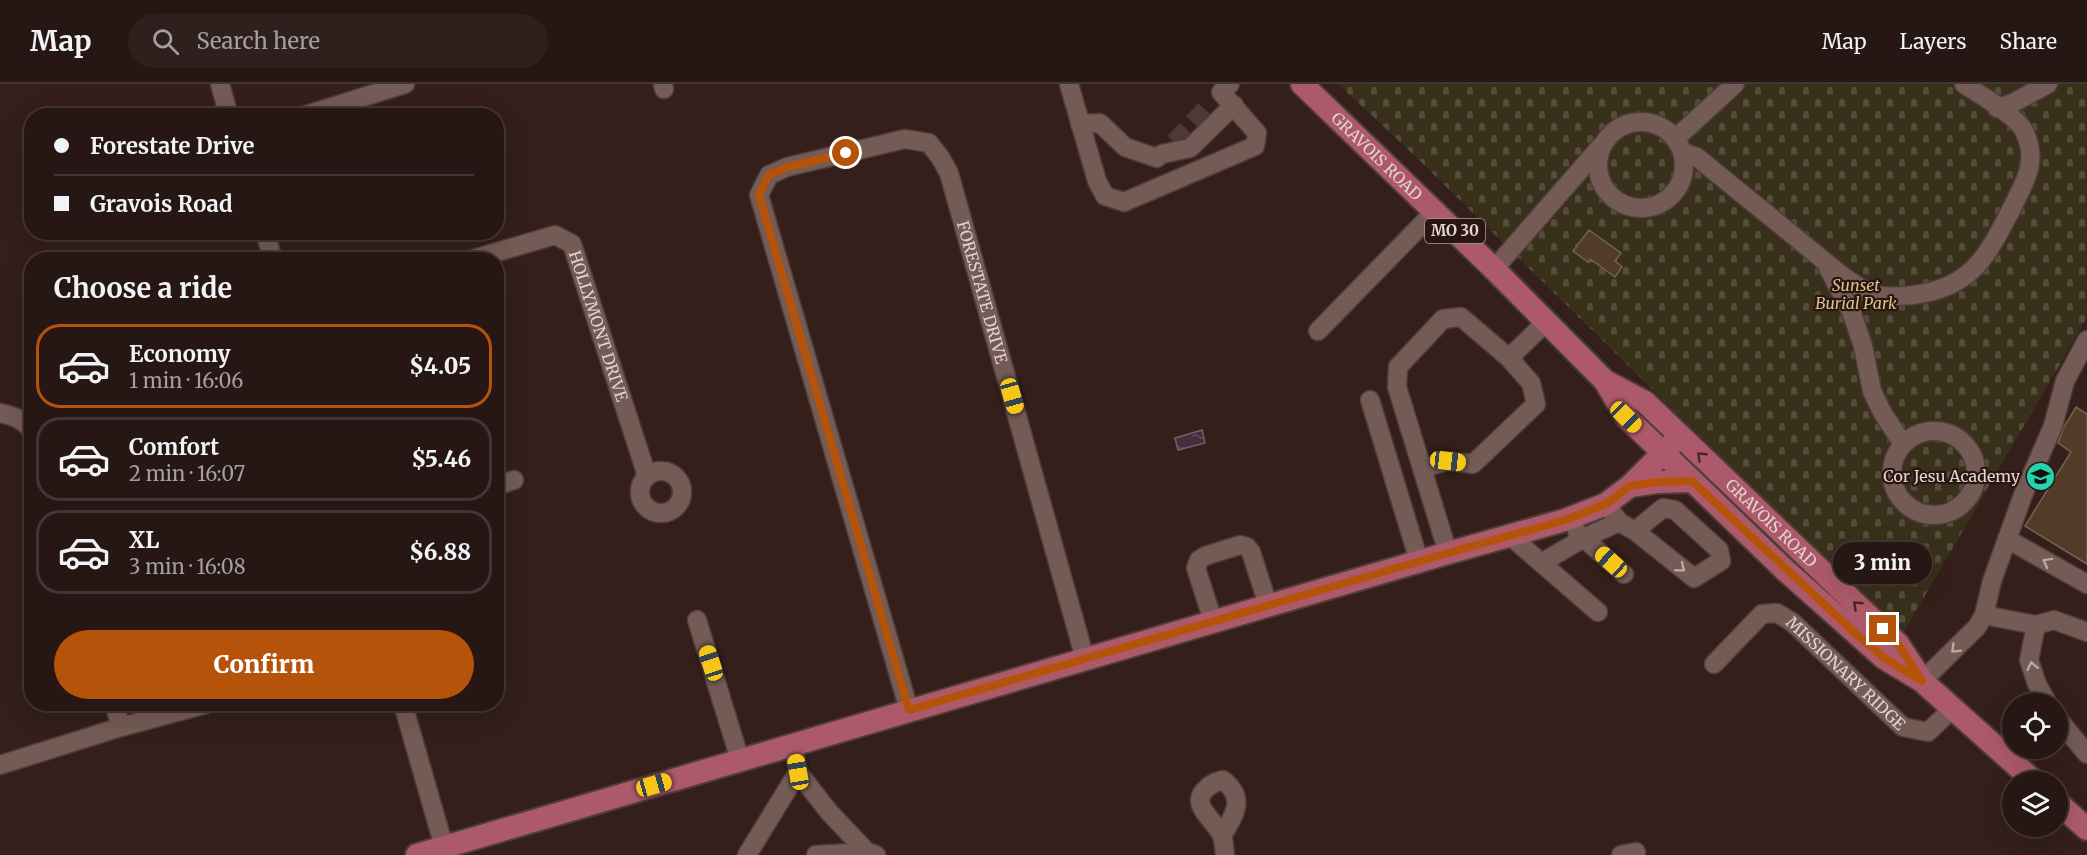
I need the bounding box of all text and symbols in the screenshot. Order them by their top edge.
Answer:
search box [128,14,548,68]
text: Map [30,23,92,59]
icon: search [149,25,182,58]
text: Search here [197,27,320,55]
text: Map [1822,28,1867,55]
text: Layers [1900,28,1967,55]
text: Share [2000,28,2057,55]
street label: GRAVOIS ROAD [1327,108,1427,205]
text: Forestate Drive [90,132,255,160]
route start [832,139,859,166]
text: Gravois Road [90,190,232,218]
street label: FORESTATE DRIVE [953,218,1012,367]
road number: MO 30 [1425,219,1485,243]
street label: HOLLYMONT DRIVE [565,248,632,405]
text: Choose a ride [54,271,232,305]
park label: Sunset Burial Park [1815,275,1897,313]
icon: car [57,339,111,393]
text: Economy [129,340,230,368]
text: $4.05 [409,352,471,380]
text: 1 min · 16:06 [129,368,243,393]
car [998,376,1026,416]
car [1607,398,1645,436]
icon: car [57,432,111,486]
text: Comfort [129,433,219,461]
text: $5.46 [412,445,471,473]
car [1429,450,1467,472]
one-way arrow [1698,452,1708,463]
school or university icon: Cor Jesu Academy [2025,460,2057,492]
text: 2 min · 16:07 [129,461,245,486]
place label: Cor Jesu Academy [1883,466,2021,486]
street label: GRAVOIS ROAD [1721,475,1821,571]
icon: car [57,525,111,579]
text: XL [129,526,159,554]
text: $6.88 [409,538,471,566]
callout: 3 min [1834,542,1932,584]
car [1592,543,1630,581]
text: 3 min [1854,550,1911,575]
text: 3 min · 16:08 [129,554,246,579]
one-way arrow [2043,558,2053,569]
one-way arrow [1674,560,1685,571]
one-way arrow [1854,601,1864,612]
street label: MISSIONARY RIDGE [1782,612,1910,735]
route end [1869,615,1896,642]
button: Confirm [54,630,474,699]
one-way arrow [1951,642,1961,653]
car [697,643,725,683]
one-way arrow [2026,661,2039,671]
map controls [2002,693,2068,837]
button: locate [2002,693,2068,759]
car [786,753,810,791]
car [634,771,674,799]
button: layers [2002,771,2068,837]

